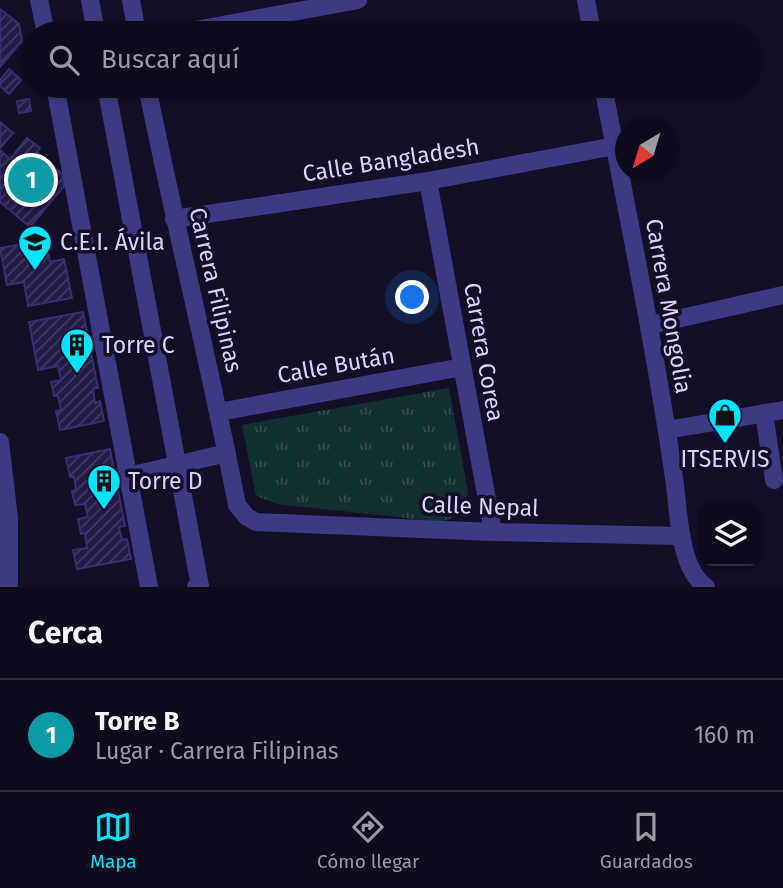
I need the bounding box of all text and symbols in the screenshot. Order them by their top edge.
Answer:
search box [21,21,762,98]
icon: search [45,41,83,79]
text: Buscar aquí [101,44,239,75]
north arrow [615,119,678,182]
street label: Calle Bangladesh [301,132,481,188]
pin: 1 [8,154,54,206]
street label: Carrera Filipinas [183,205,249,375]
street label: Carrera Mongolia [640,216,698,396]
school or university icon: C.E.I. Ávila [16,223,54,272]
place label: C.E.I. Ávila [60,227,165,256]
your location [395,280,429,314]
street label: Carrera Corea [458,280,510,424]
building icon: Torre C [58,326,96,375]
place label: Torre C [102,331,175,359]
street label: Calle Bután [275,341,397,389]
shop icon: ITSERVIS [706,396,744,445]
place label: ITSERVIS [681,445,769,473]
building icon: Torre D [85,462,123,511]
place label: Torre D [128,467,203,495]
street label: Calle Nepal [421,490,540,522]
map controls [699,503,762,566]
button: layers [699,503,762,566]
text: Cerca [28,615,103,651]
text: Torre B [95,706,179,737]
text: 1 [46,721,56,749]
text: 160 m [694,721,755,749]
text: Lugar · Carrera Filipinas [95,737,338,765]
tab: Mapa [90,808,137,873]
tab: Cómo llegar [317,808,419,873]
tab: Guardados [600,808,693,873]

